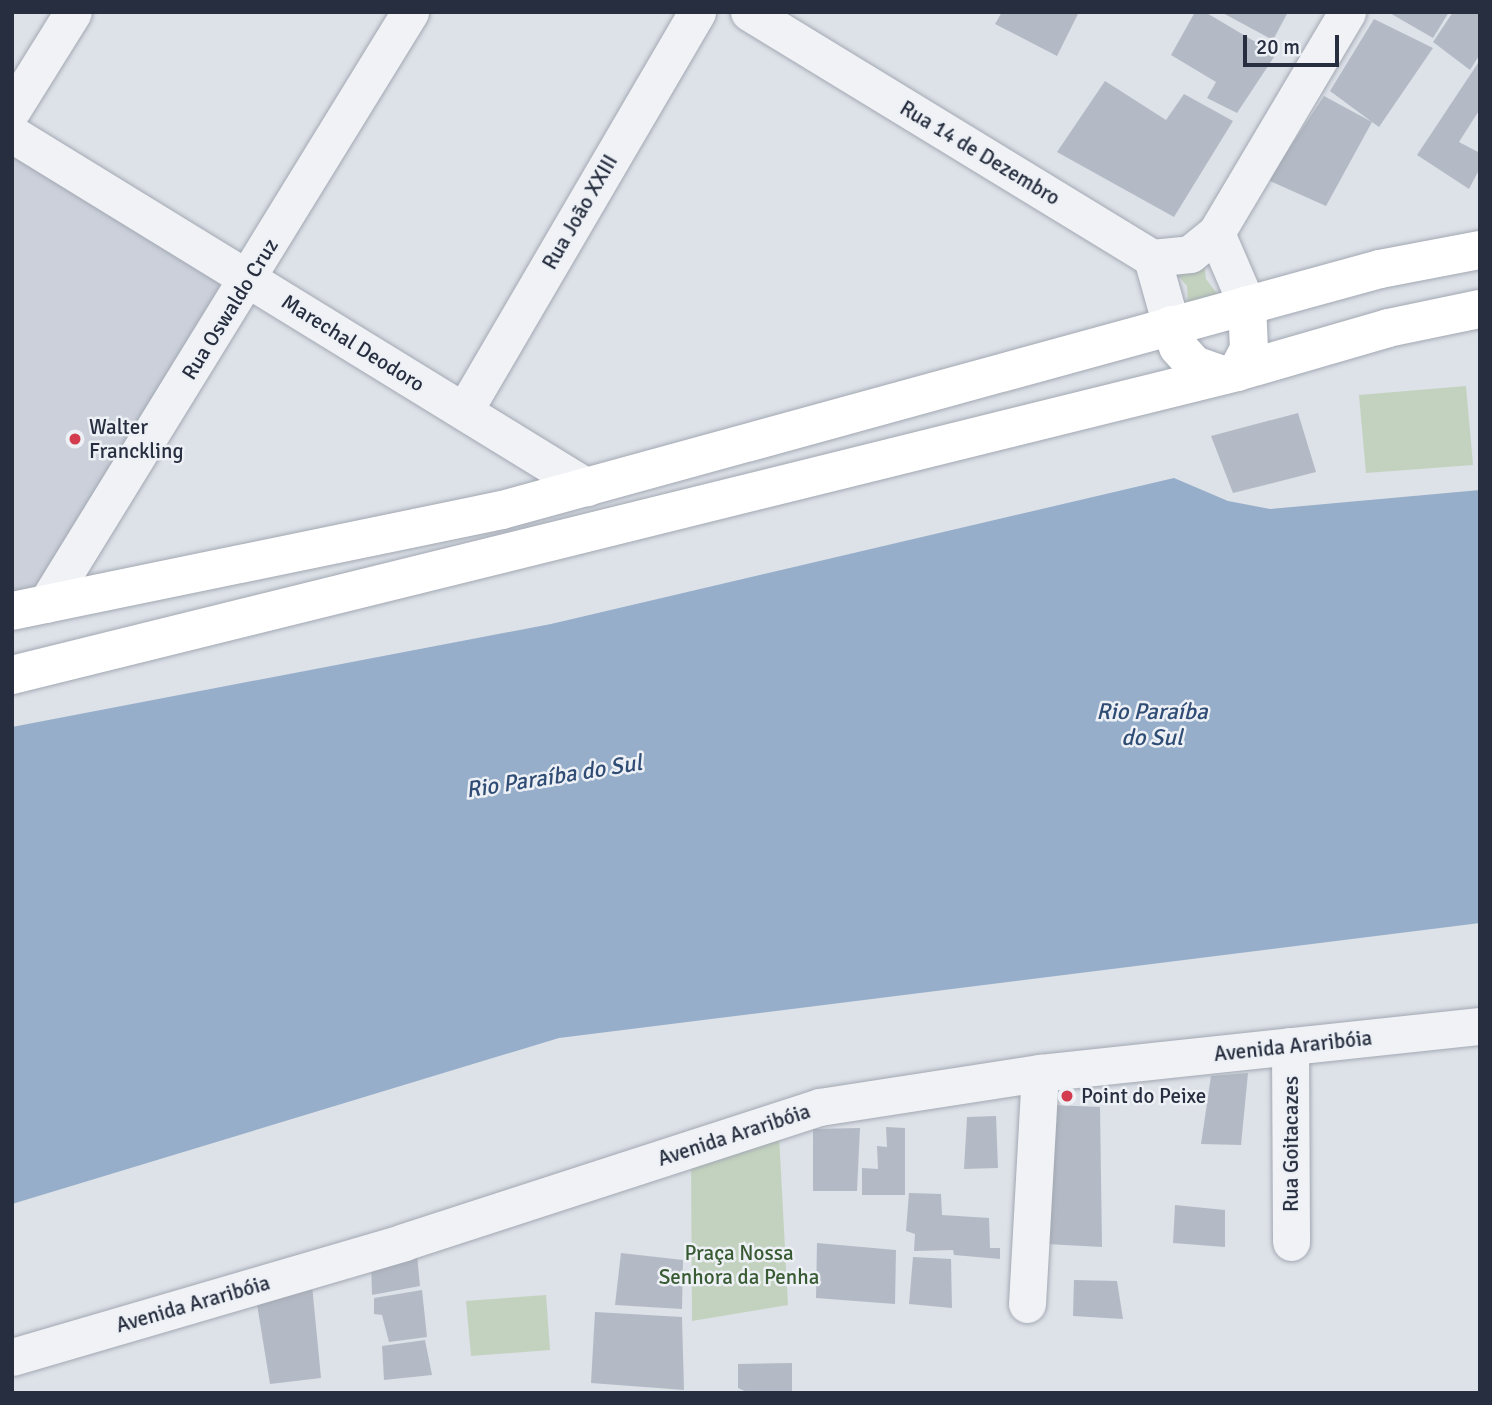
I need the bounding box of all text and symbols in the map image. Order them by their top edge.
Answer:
scale bar [1247,21,1343,65]
text: 20 m [1256,34,1300,60]
street label: Rua 14 de Dezembro [895,95,1065,211]
street label: Rua João XXIII [537,150,623,274]
street label: Rua Oswaldo Cruz [177,234,283,384]
street label: Marechal Deodoro [277,289,429,397]
place label: Walter Franckling [89,414,184,464]
marker: Walter Franckling [67,431,83,447]
water label: Rio Paraíba do Sul [1096,698,1208,752]
water label: Rio Paraíba do Sul [464,749,644,805]
street label: Avenida Araribóia [1213,1025,1373,1067]
street label: Rua Goitacazes [1278,1076,1304,1212]
place label: Point do Peixe [1081,1083,1206,1109]
marker: Point do Peixe [1059,1088,1075,1104]
street label: Avenida Araribóia [654,1098,814,1172]
park label: Praça Nossa Senhora da Penha [659,1240,819,1290]
street label: Avenida Araribóia [113,1270,273,1338]

